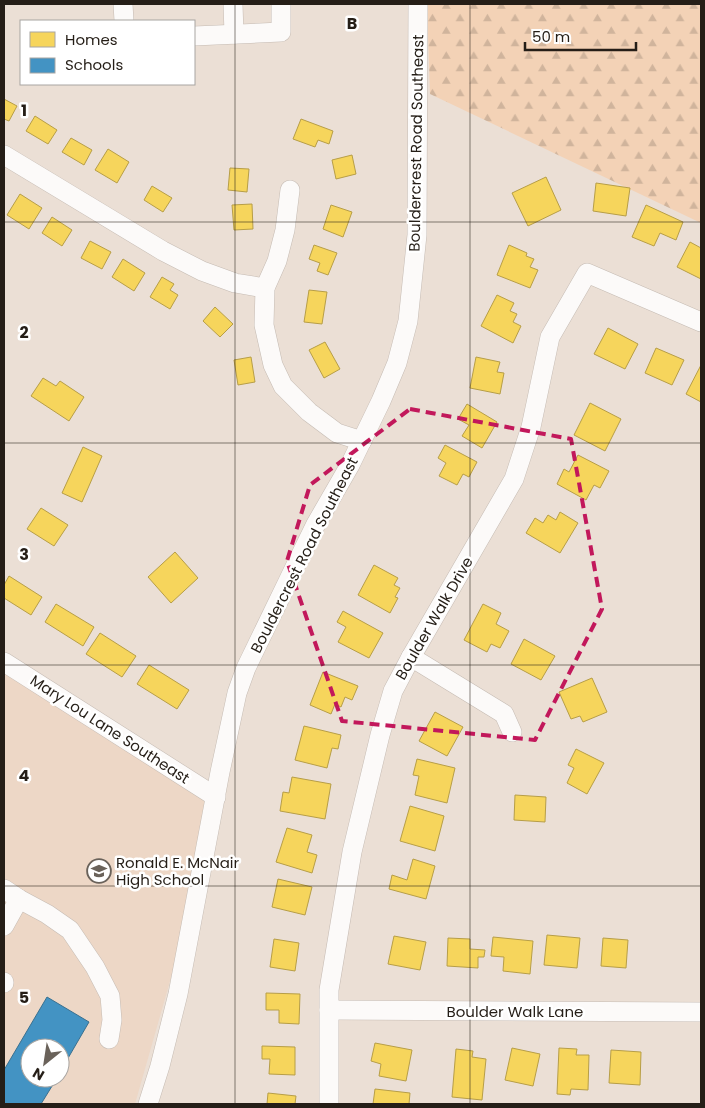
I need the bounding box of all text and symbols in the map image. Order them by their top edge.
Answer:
text: B [347,12,357,35]
legend [20,20,195,85]
scale bar [525,20,636,52]
text: 50 m [532,26,570,47]
text: Homes [65,29,118,50]
street label: Bouldercrest Road Southeast [404,34,428,252]
text: Schools [65,54,123,75]
text: 1 [21,99,27,122]
text: 2 [19,321,29,344]
street label: Bouldercrest Road Southeast [245,453,363,657]
text: 3 [19,543,29,566]
street label: Boulder Walk Drive [390,553,478,683]
street label: Mary Lou Lane Southeast [26,670,194,788]
text: 4 [19,764,30,787]
place label: Ronald E. McNair High School [116,852,240,890]
school or university icon: Ronald E. McNair High School [86,858,112,884]
text: 5 [19,986,29,1009]
street label: Boulder Walk Lane [447,1001,583,1022]
north arrow [20,1038,70,1088]
text: N [29,1063,48,1086]

